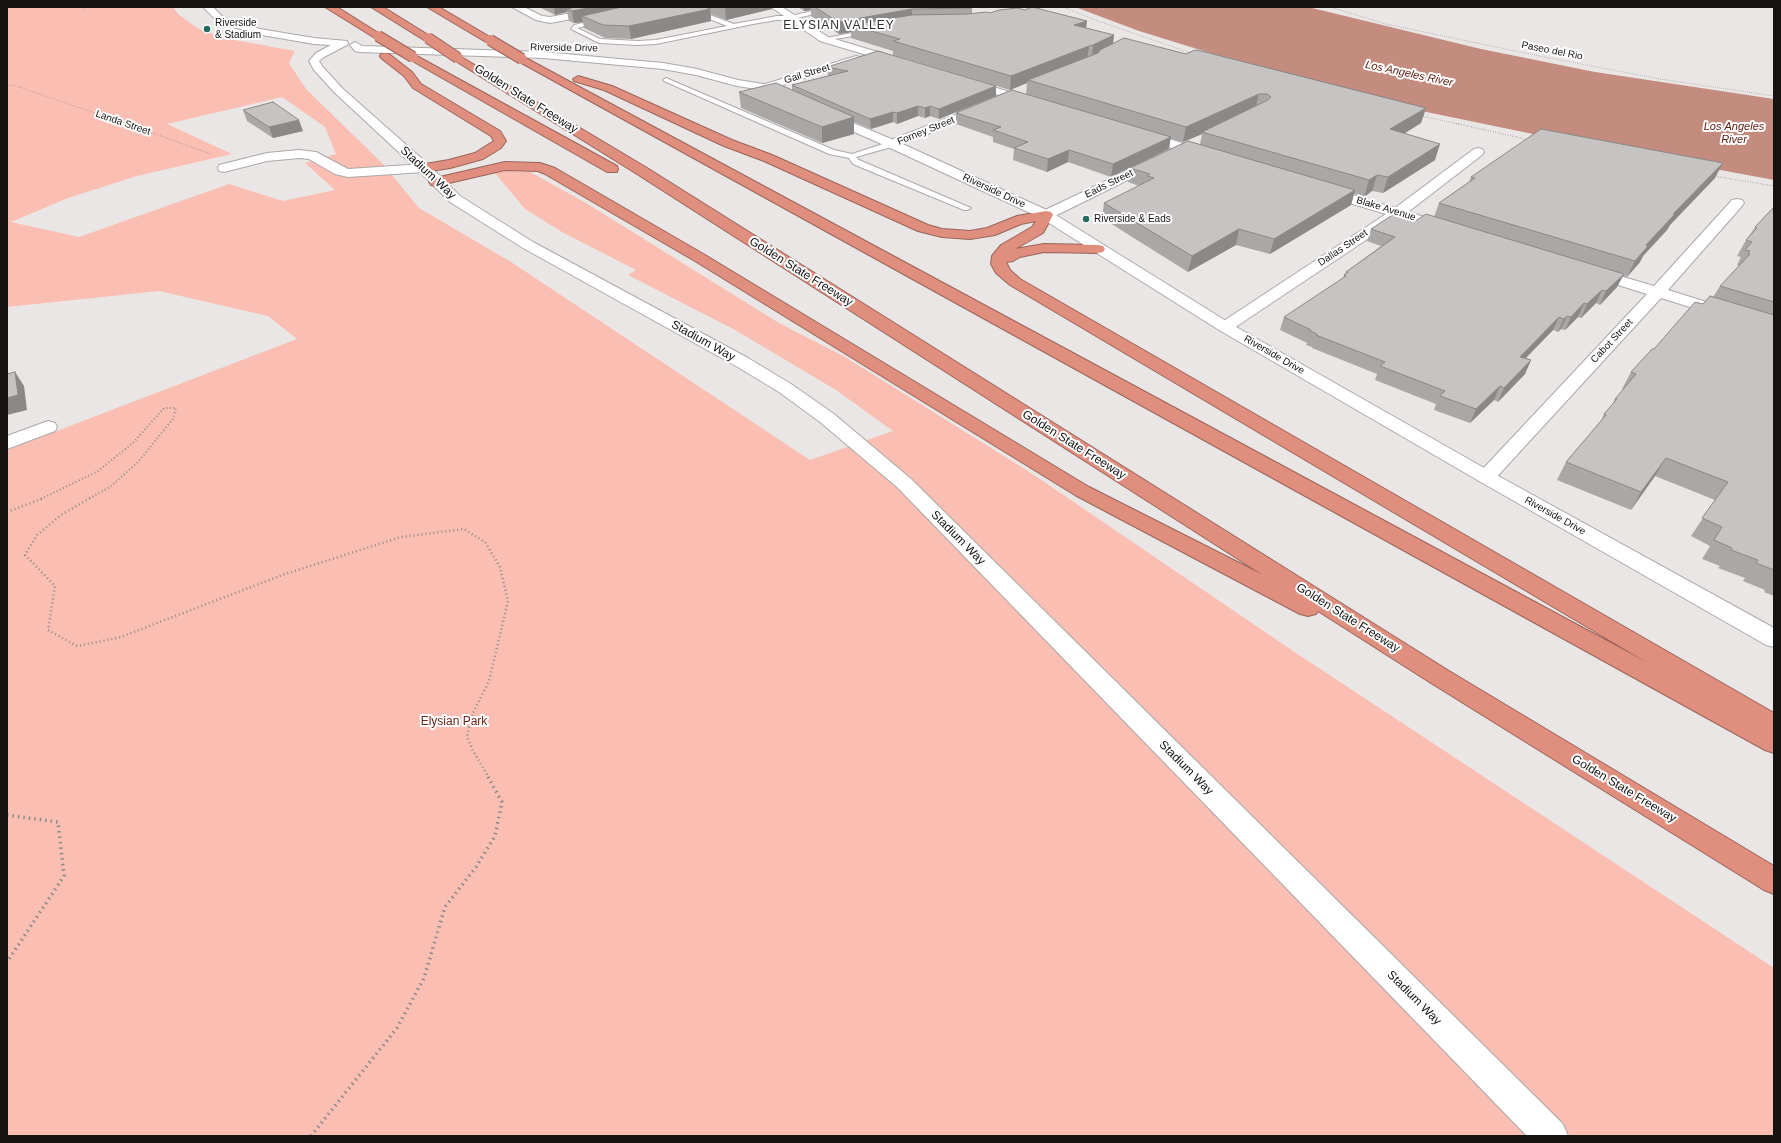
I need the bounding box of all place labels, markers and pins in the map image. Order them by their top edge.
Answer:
place label: Riverside & Stadium [215,17,261,40]
marker: Riverside & Stadium [202,24,212,34]
place label: Riverside & Eads [1094,213,1171,225]
marker: Riverside & Eads [1081,214,1091,224]

